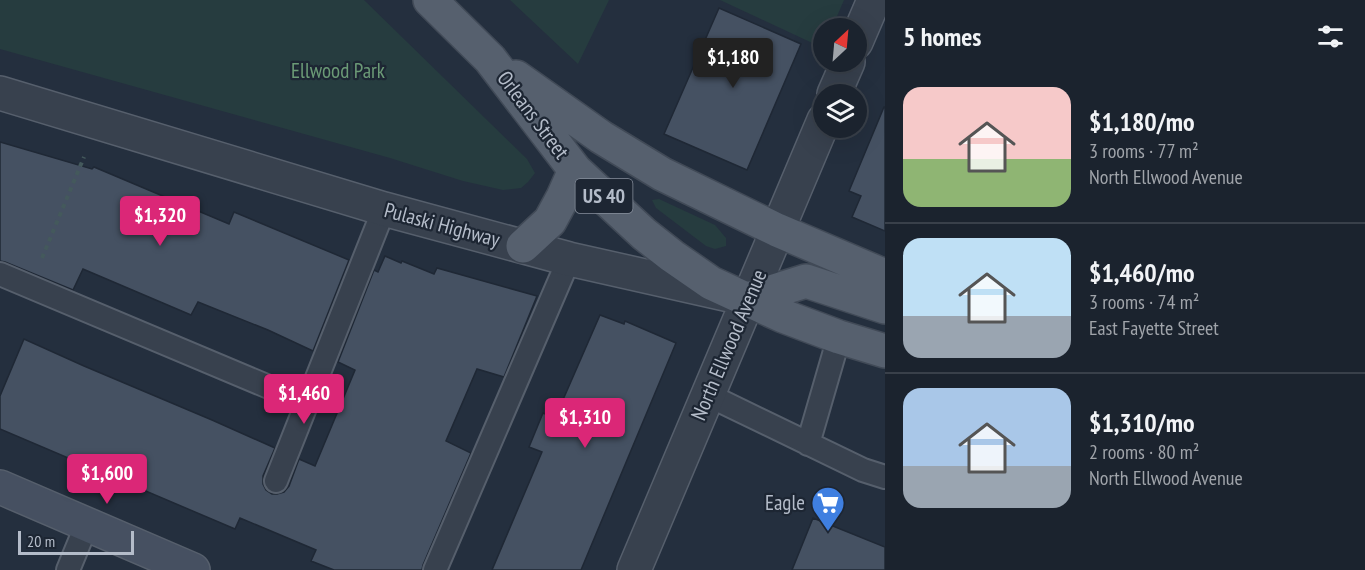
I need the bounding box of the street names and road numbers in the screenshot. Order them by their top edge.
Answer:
street label: Orleans Street [491,65,575,164]
road number: US 40 [576,179,632,213]
street label: Pulaski Highway [381,196,503,253]
street label: North Ellwood Avenue [685,265,772,424]

